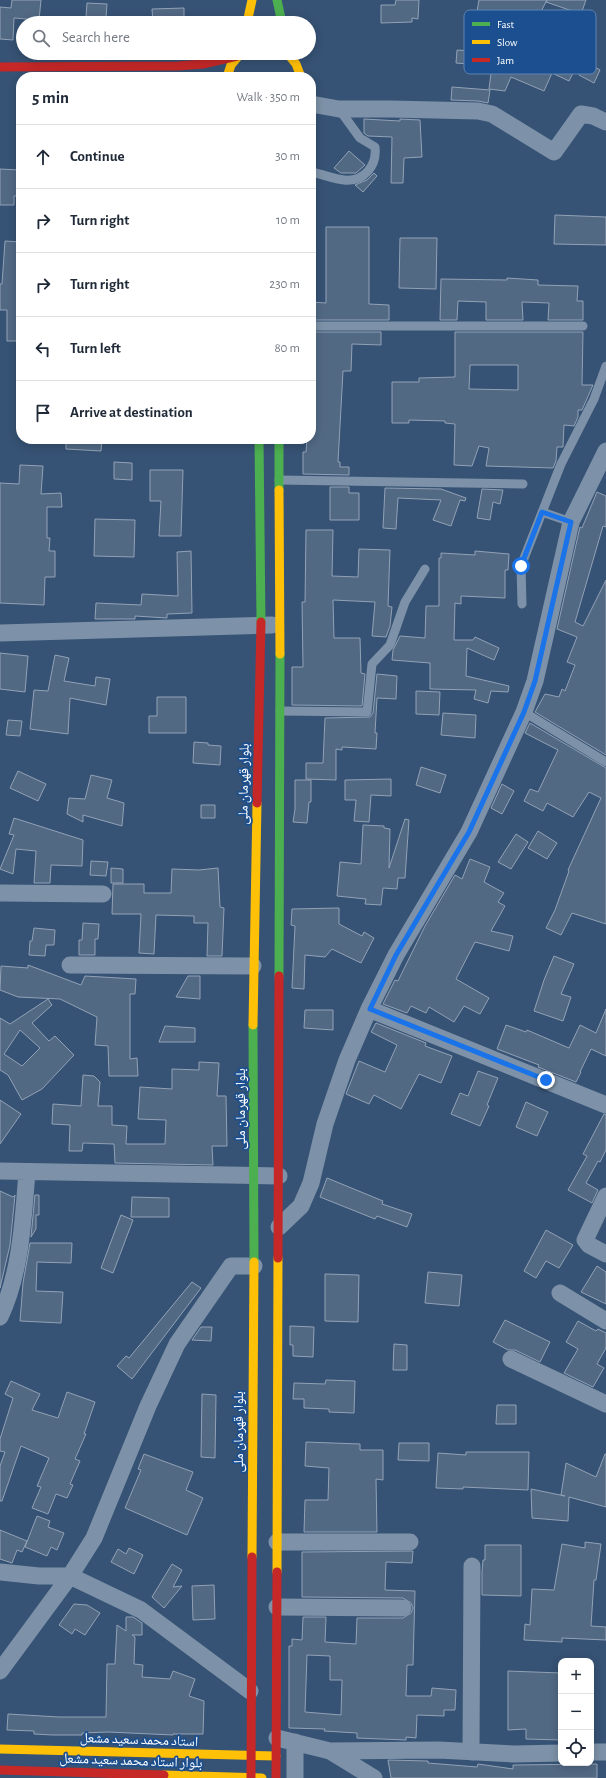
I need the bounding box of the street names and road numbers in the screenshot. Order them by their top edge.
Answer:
street label: بلوار قهرمان ملی [236,743,253,825]
street label: بلوار قهرمان ملی [234,1068,249,1150]
street label: بلوار قهرمان ملی [232,1391,247,1473]
street label: استاد محمد سعید مشعل [80,1731,198,1750]
street label: بلوار استاد محمد سعید مشعل [59,1752,203,1771]

